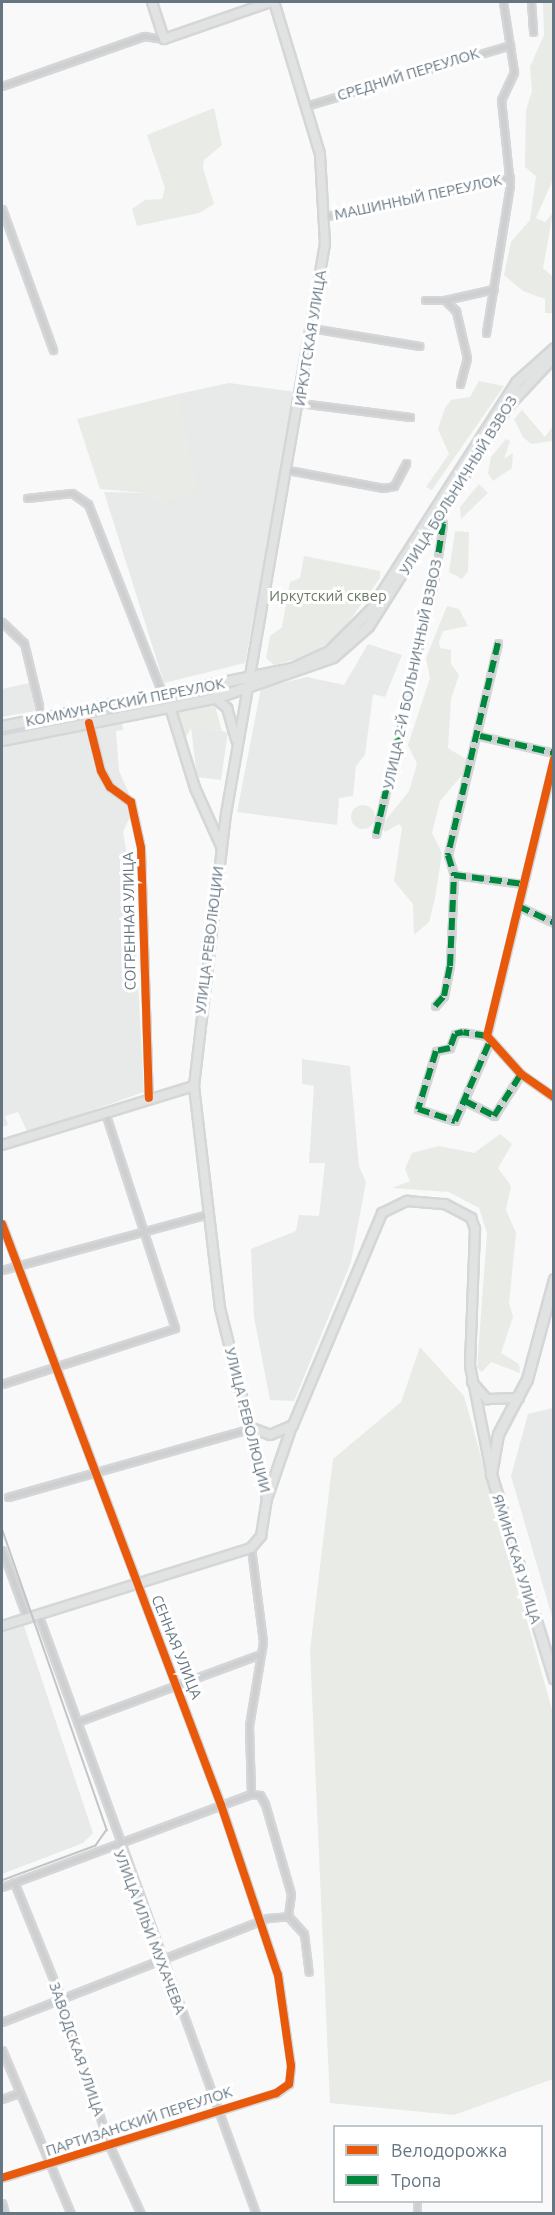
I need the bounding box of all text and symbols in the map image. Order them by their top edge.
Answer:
street label: СРЕДНИЙ ПЕРЕУЛОК [335,44,481,104]
street label: МАШИННЫЙ ПЕРЕУЛОК [333,170,503,224]
street label: ИРКУТСКАЯ УЛИЦА [290,269,330,407]
street label: УЛИЦА БОЛЬНИЧНЫЙ ВЗВОЗ [395,392,521,578]
street label: УЛИЦА 2-Й БОЛЬНИЧНЫЙ ВЗВОЗ [379,557,445,791]
park label: Иркутский сквер [269,587,387,605]
street label: КОММУНАРСКИЙ ПЕРЕУЛОК [24,674,226,730]
street label: СОГРЕННАЯ УЛИЦА [119,852,139,990]
street label: УЛИЦА РЕВОЛЮЦИИ [191,865,227,1015]
street label: УЛИЦА РЕВОЛЮЦИИ [221,1346,275,1494]
street label: ЯМИНСКАЯ УЛИЦА [489,1492,545,1626]
street label: СЕННАЯ УЛИЦА [148,1592,206,1702]
street label: УЛИЦА ИЛЬИ МУХАЧЕВА [110,1847,190,2017]
street label: ЗАВОДСКАЯ УЛИЦА [46,1980,108,2118]
street label: ПАРТИЗАНСКИЙ ПЕРЕУЛОК [43,2082,235,2160]
legend [333,2125,543,2203]
text: Велодорожка [391,2140,507,2160]
text: Тропа [391,2170,441,2190]

